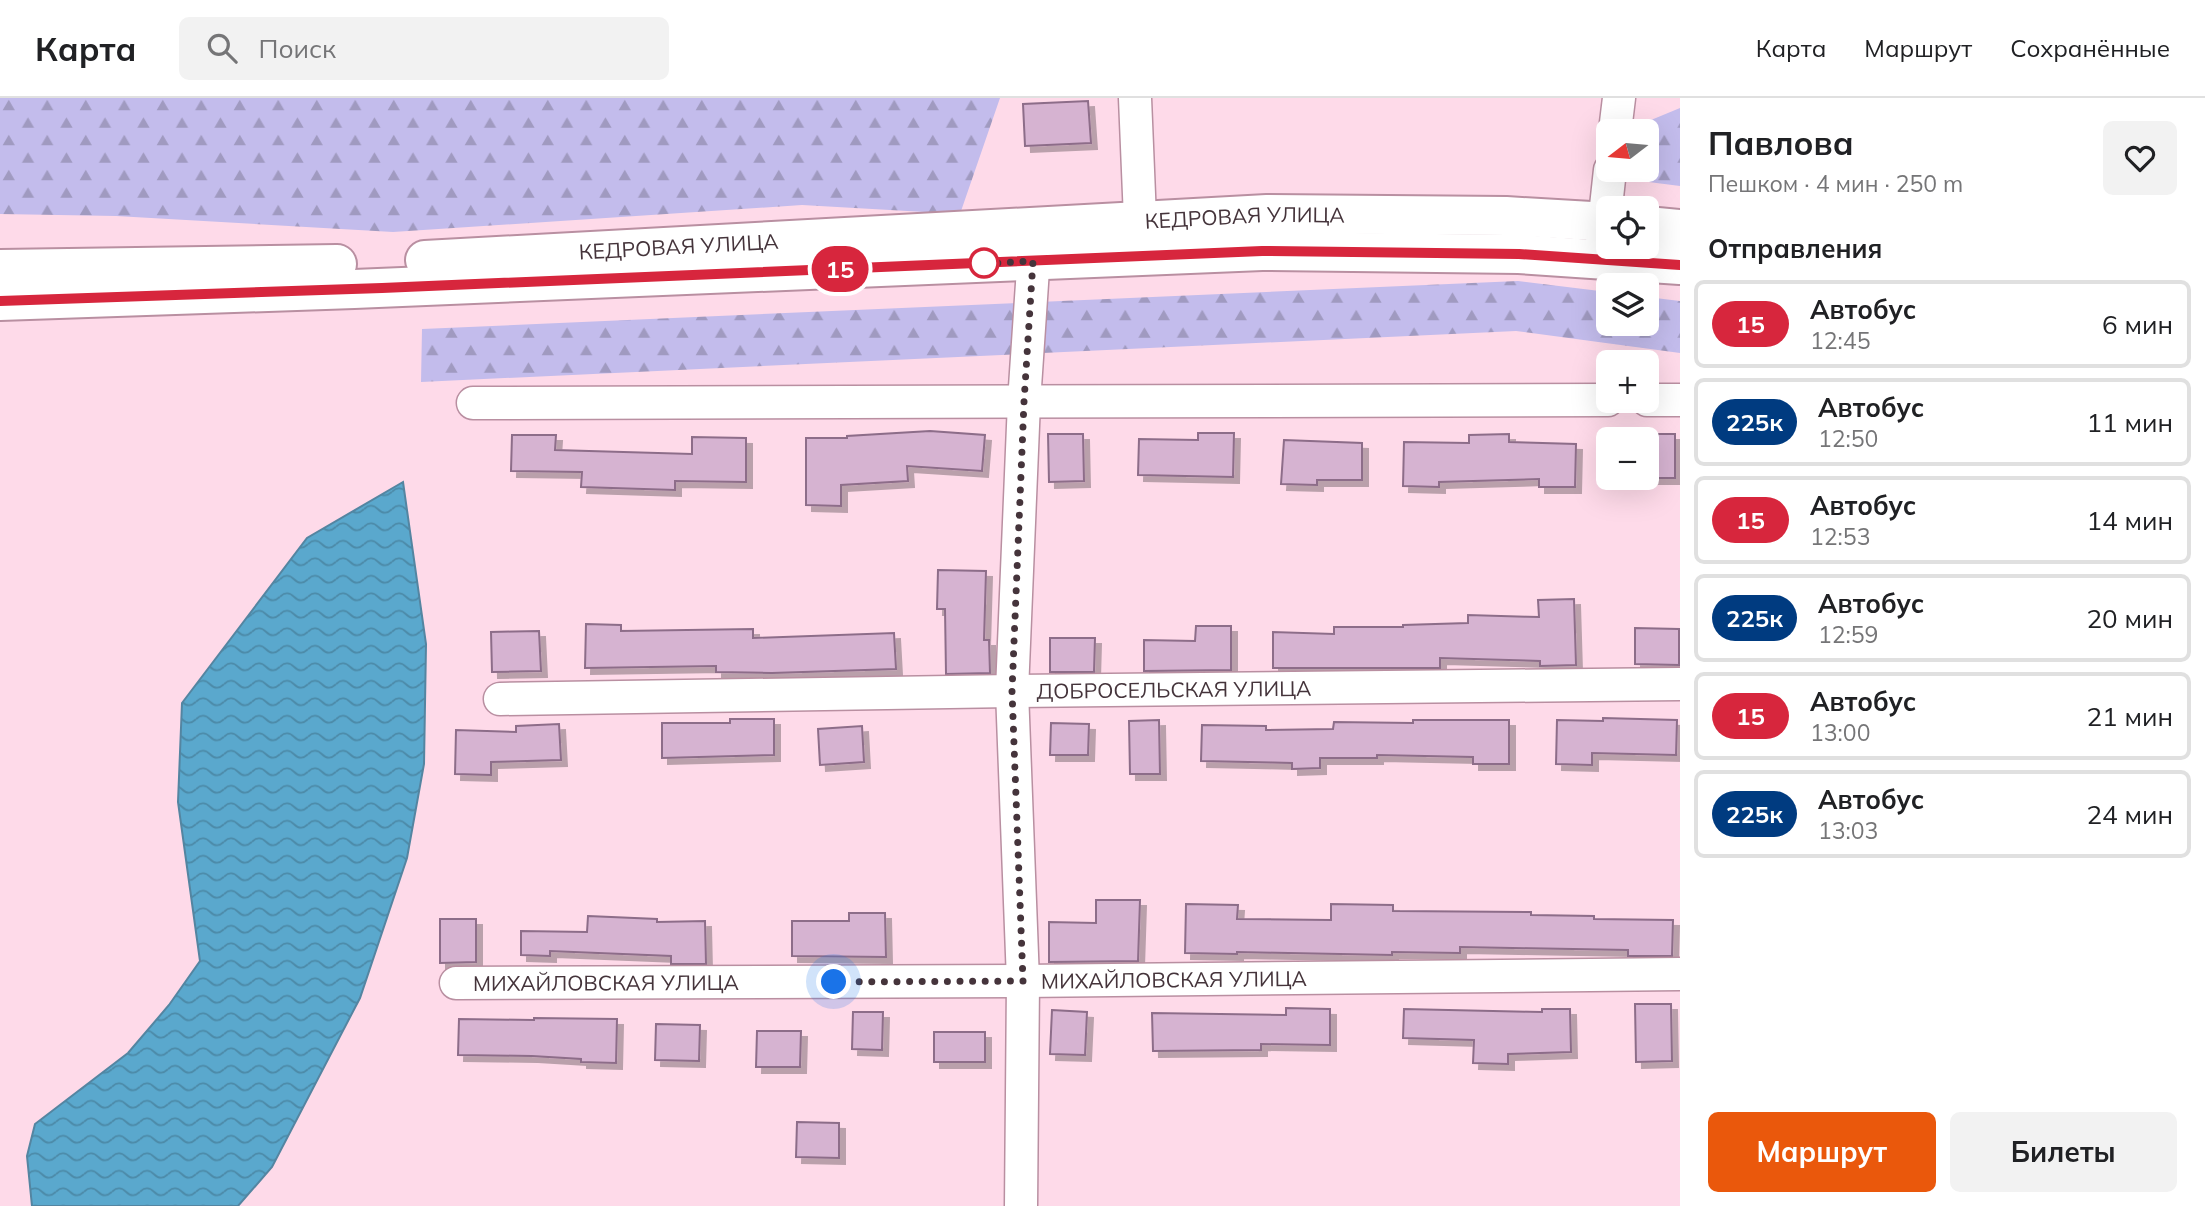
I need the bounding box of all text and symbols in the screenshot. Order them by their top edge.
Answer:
search box [179,17,669,80]
text: Карта [35,28,137,69]
icon: search [203,29,241,67]
text: Поиск [259,32,336,65]
text: Карта [1756,33,1826,63]
text: Маршрут [1864,33,1972,63]
text: Сохранённые [2010,33,2170,63]
north arrow [1596,119,1659,182]
map controls [1596,119,1659,490]
button: heart [2103,121,2177,195]
text: Павлова [1708,122,1854,163]
text: Пешком · 4 мин · 250 m [1708,169,1963,198]
button: locate [1596,196,1659,259]
street label: КЕДРОВАЯ УЛИЦА [1144,201,1345,234]
street label: КЕДРОВАЯ УЛИЦА [578,228,780,265]
text: Отправления [1708,232,1882,265]
line badge: 15 [808,246,872,292]
unlabelled marker [969,248,999,278]
text: 15 [826,254,854,284]
button: layers [1596,273,1659,336]
text: Автобус [1810,293,1916,326]
text: 6 мин [2102,308,2173,341]
text: 15 [1736,309,1765,339]
text: 12:45 [1810,326,1870,355]
button: + [1596,350,1659,413]
text: Автобус [1818,391,1924,424]
text: 11 мин [2086,406,2173,439]
text: 225к [1726,407,1783,437]
text: 12:50 [1818,424,1878,453]
button: − [1596,427,1659,490]
text: Автобус [1810,489,1916,522]
text: 14 мин [2086,504,2173,537]
text: 15 [1736,505,1765,535]
text: 12:53 [1810,522,1870,551]
text: Автобус [1818,587,1924,620]
text: 20 мин [2086,602,2173,635]
text: 225к [1726,603,1783,633]
text: 12:59 [1818,620,1878,649]
street label: ДОБРОСЕЛЬСКАЯ УЛИЦА [1036,675,1312,704]
text: Автобус [1810,685,1916,718]
text: 21 мин [2086,700,2173,733]
text: 15 [1736,701,1765,731]
text: 13:00 [1810,718,1870,747]
text: Автобус [1818,783,1924,816]
text: 24 мин [2086,798,2173,831]
text: 225к [1726,799,1783,829]
text: 13:03 [1818,816,1878,845]
your location [816,964,851,999]
street label: МИХАЙЛОВСКАЯ УЛИЦА [1041,965,1308,994]
street label: МИХАЙЛОВСКАЯ УЛИЦА [473,969,740,996]
button: Маршрут [1708,1112,1936,1192]
button: Билеты [1950,1112,2177,1192]

